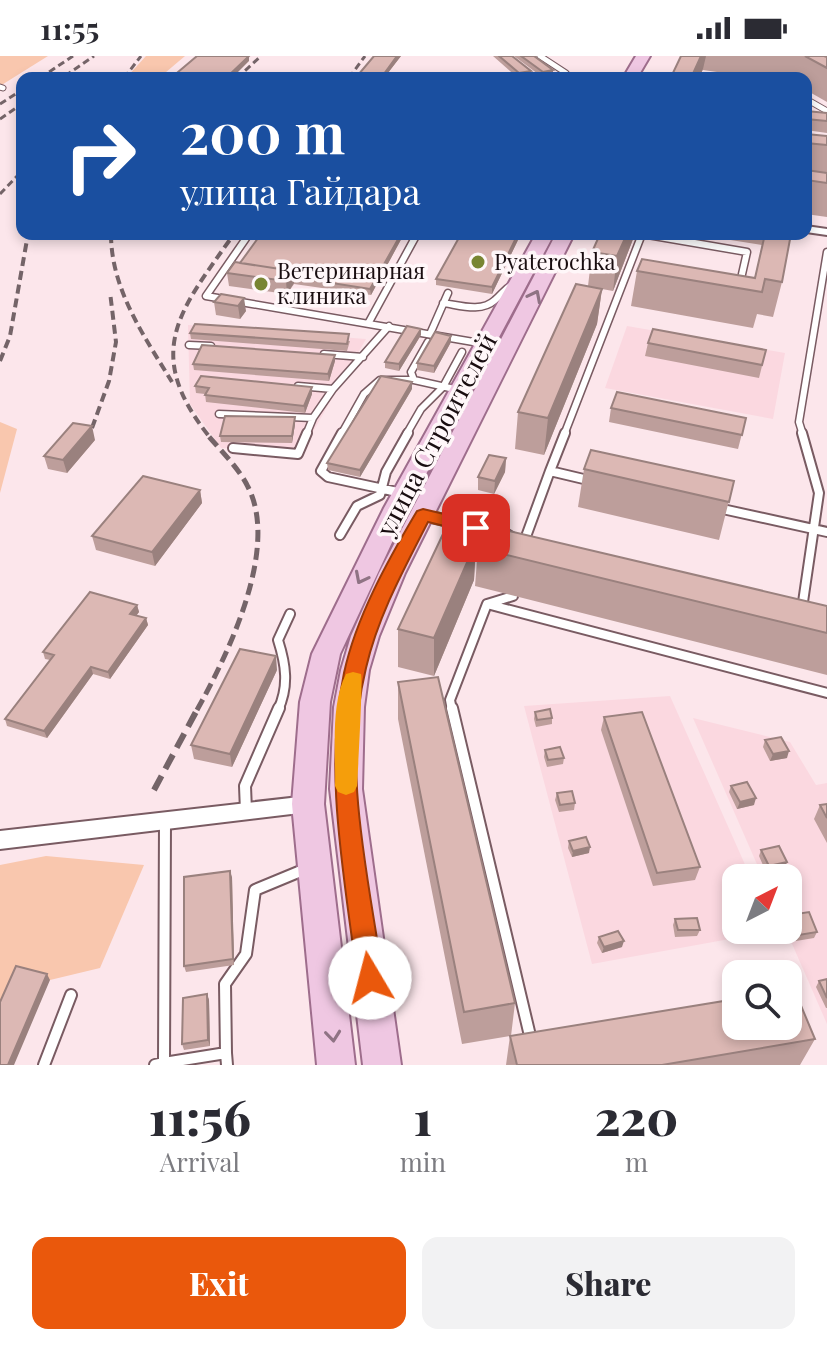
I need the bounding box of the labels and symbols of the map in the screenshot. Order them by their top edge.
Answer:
place label: Pyaterochka [494,246,616,276]
marker: Pyaterochka [469,253,487,271]
place label: Ветеринарная клиника [277,255,425,310]
marker: Ветеринарная клиника [252,275,270,293]
one-way arrow [525,289,540,304]
street label: улица Строителей [367,326,504,543]
pin [442,494,510,562]
one-way arrow [355,569,371,584]
north arrow [722,864,802,944]
position arrow [328,936,412,1020]
one-way arrow [325,1030,342,1043]

